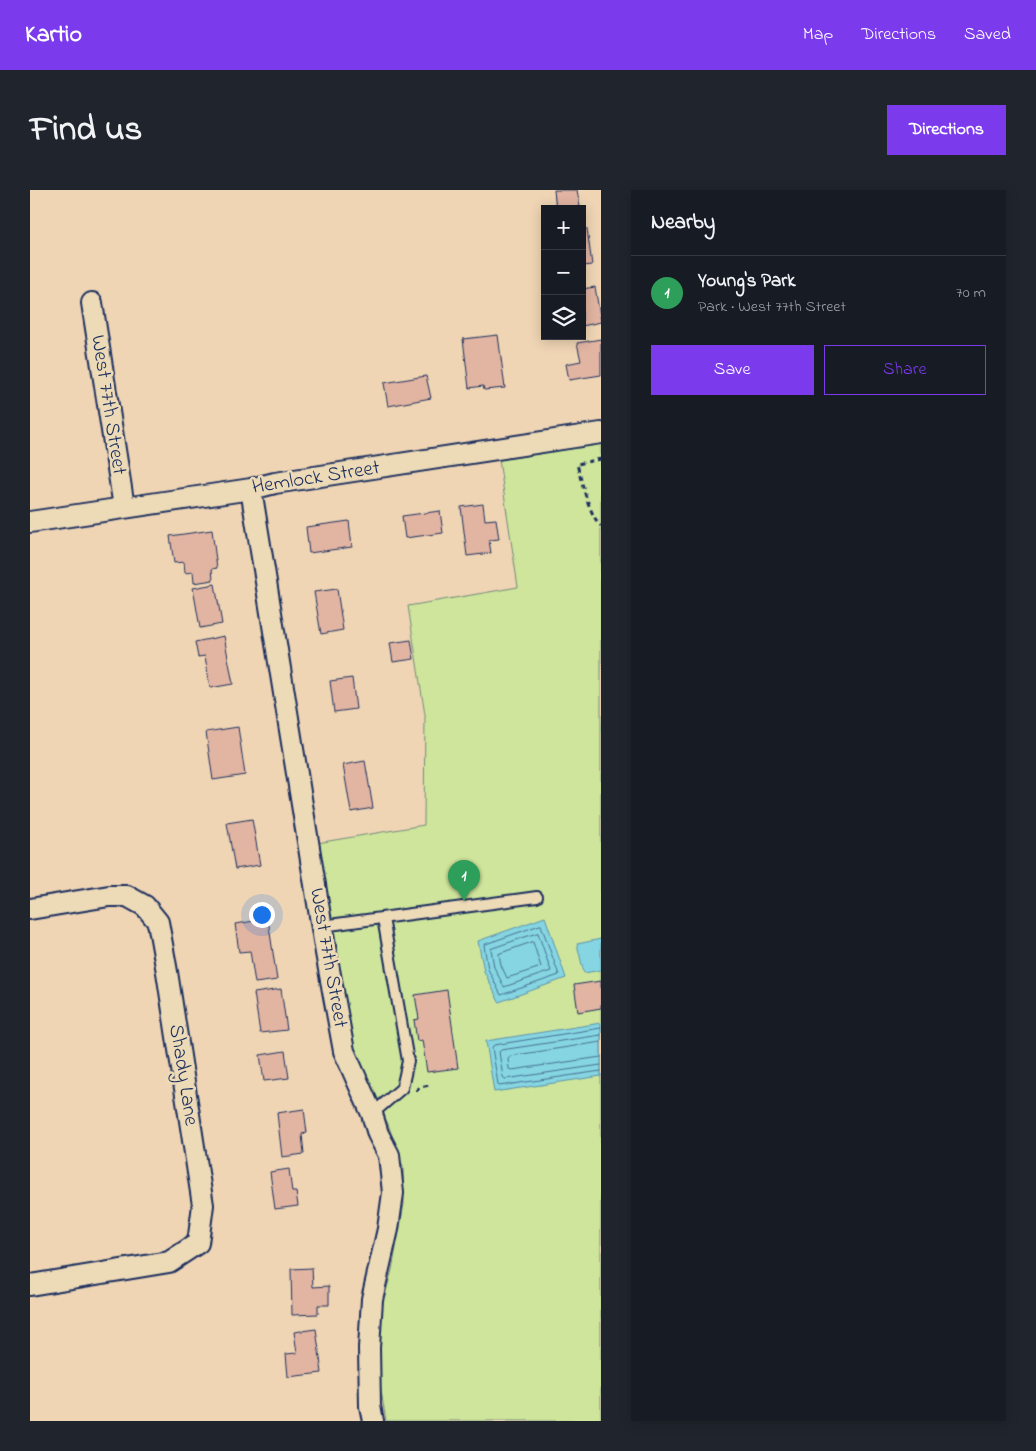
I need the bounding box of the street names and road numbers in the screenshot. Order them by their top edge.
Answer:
street label: West 77th Street [82,333,134,477]
street label: Hemlock Street [250,453,382,503]
street label: West 77th Street [301,886,355,1030]
street label: Shady Lane [158,1022,206,1129]

